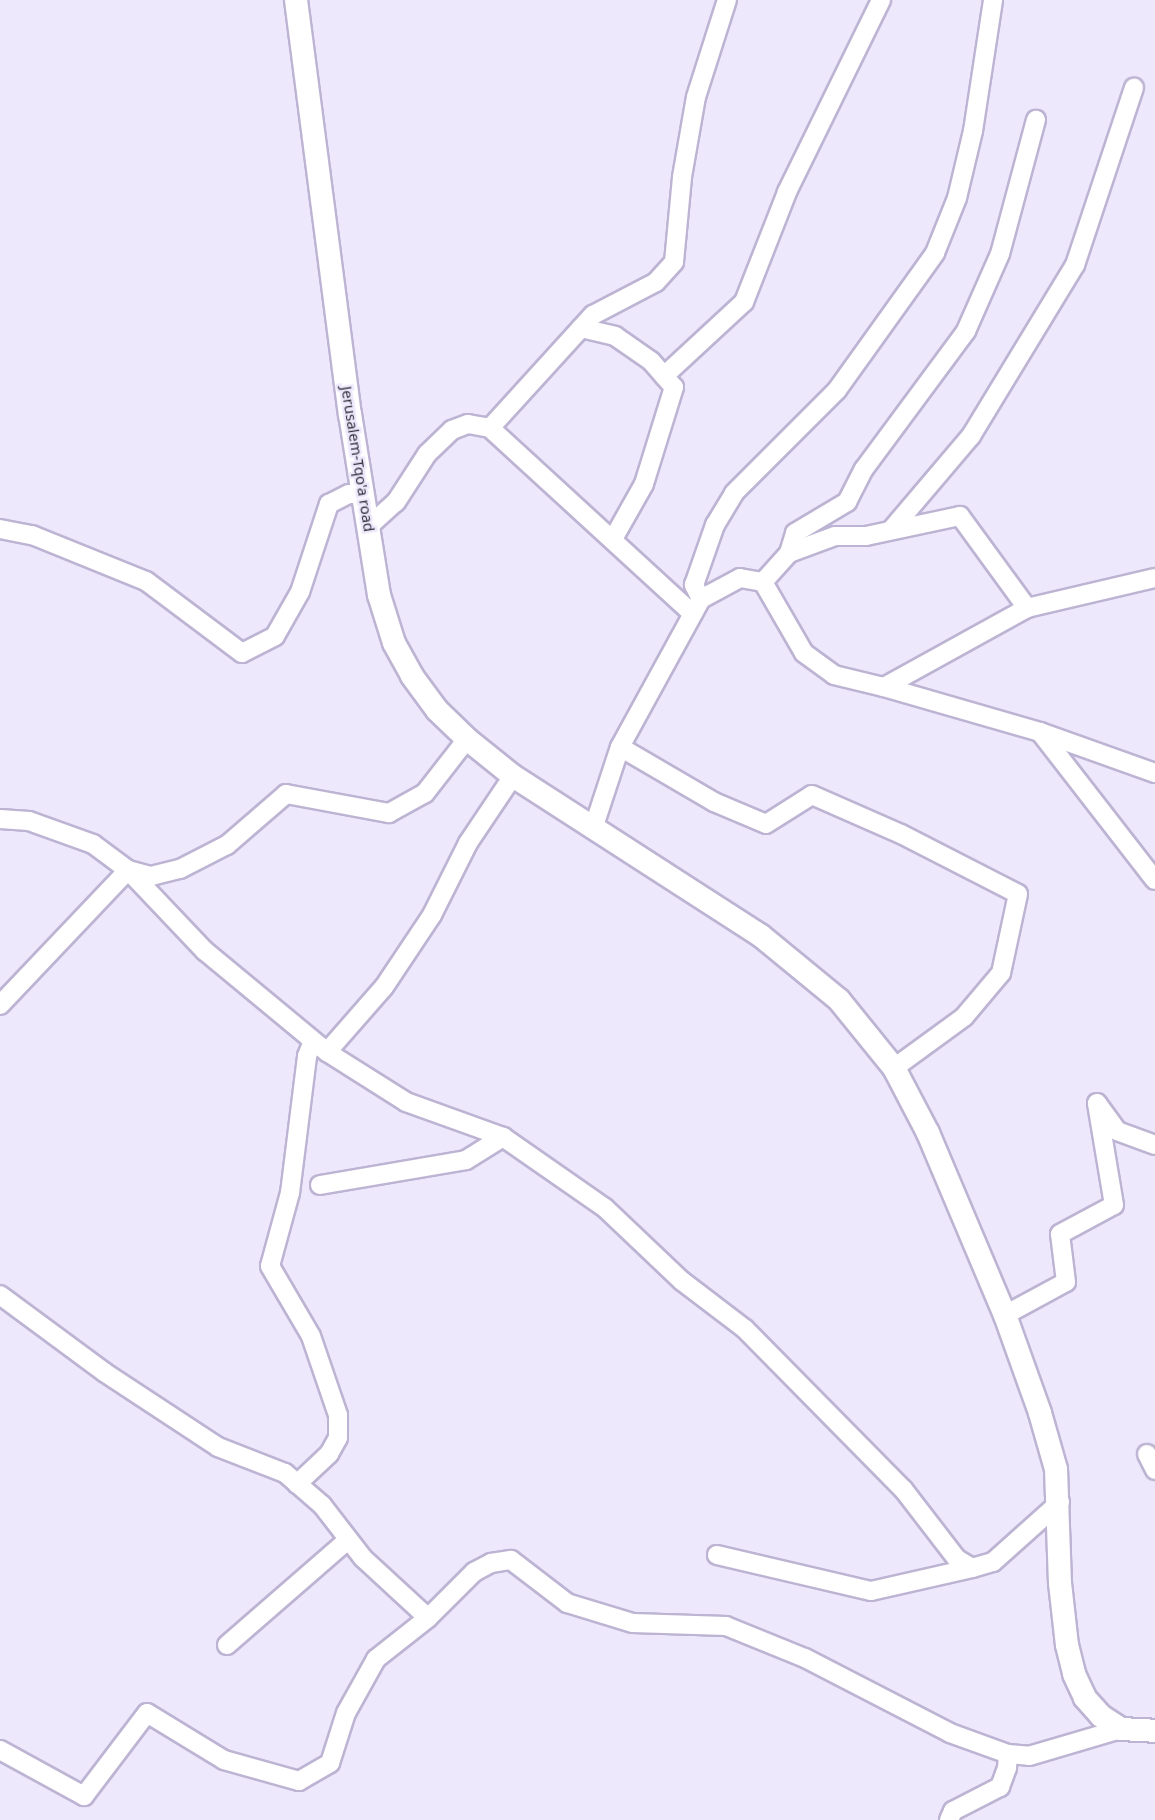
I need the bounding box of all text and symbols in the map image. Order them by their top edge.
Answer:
street label: Jerusalem-Tqo'a road [338,385,378,533]

